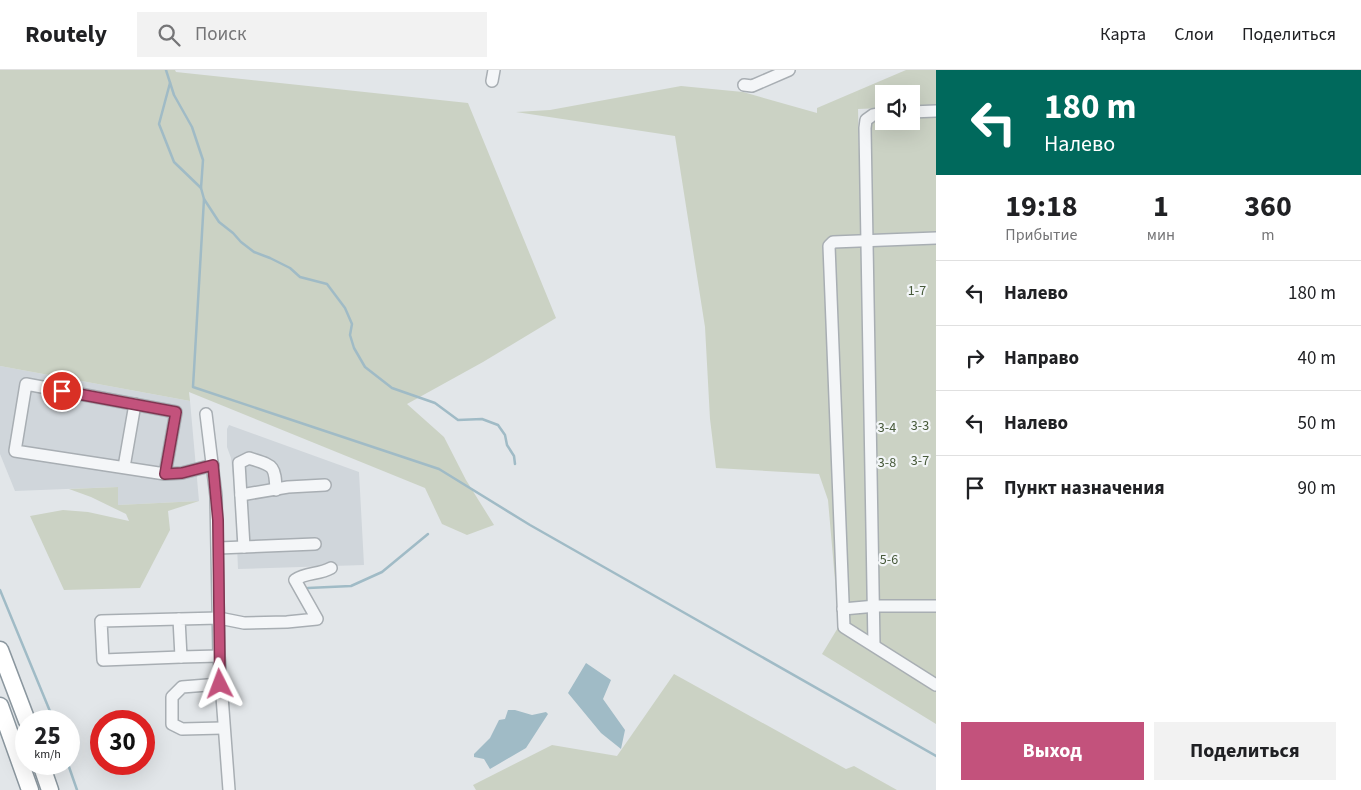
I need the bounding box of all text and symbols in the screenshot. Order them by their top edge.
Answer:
search box [137,12,487,57]
text: Routely [25,17,107,52]
icon: search [155,21,183,49]
text: Поиск [195,21,246,48]
text: Карта [1100,22,1146,47]
text: Слои [1174,22,1214,47]
text: Поделиться [1242,22,1336,47]
text: 180 m [1044,82,1136,132]
map controls [875,85,920,130]
button: sound [875,85,920,130]
icon: left [961,90,1026,155]
text: Налево [1044,128,1115,160]
text: 19:18 [1005,185,1078,228]
text: 1 [1153,185,1169,228]
text: 360 [1244,185,1292,228]
text: Прибытие [1005,224,1077,246]
text: мин [1147,224,1175,246]
text: m [1261,224,1275,246]
icon: left [961,279,989,307]
text: Налево [1004,280,1068,307]
text: 180 m [1288,280,1336,307]
park label: 1-7 [908,281,926,301]
icon: right [961,344,989,372]
text: Направо [1004,345,1079,372]
text: 40 m [1298,345,1336,372]
pin [41,370,83,412]
icon: arrive [48,377,76,405]
icon: left [961,409,989,437]
text: Налево [1004,410,1068,437]
text: 50 m [1298,410,1336,437]
park label: 3-3 [911,416,929,436]
park label: 3-4 [878,418,896,438]
park label: 3-7 [911,451,929,471]
park label: 3-8 [878,453,896,473]
icon: arrive [961,474,989,502]
text: Пункт назначения [1004,475,1165,502]
text: 90 m [1298,475,1336,502]
park label: 5-6 [880,550,898,570]
position arrow [193,657,245,709]
speed limit sign: 30 [90,710,155,775]
text: 25 [34,718,61,754]
button: Выход [961,722,1144,780]
button: Поделиться [1154,722,1336,780]
text: km/h [34,746,61,763]

